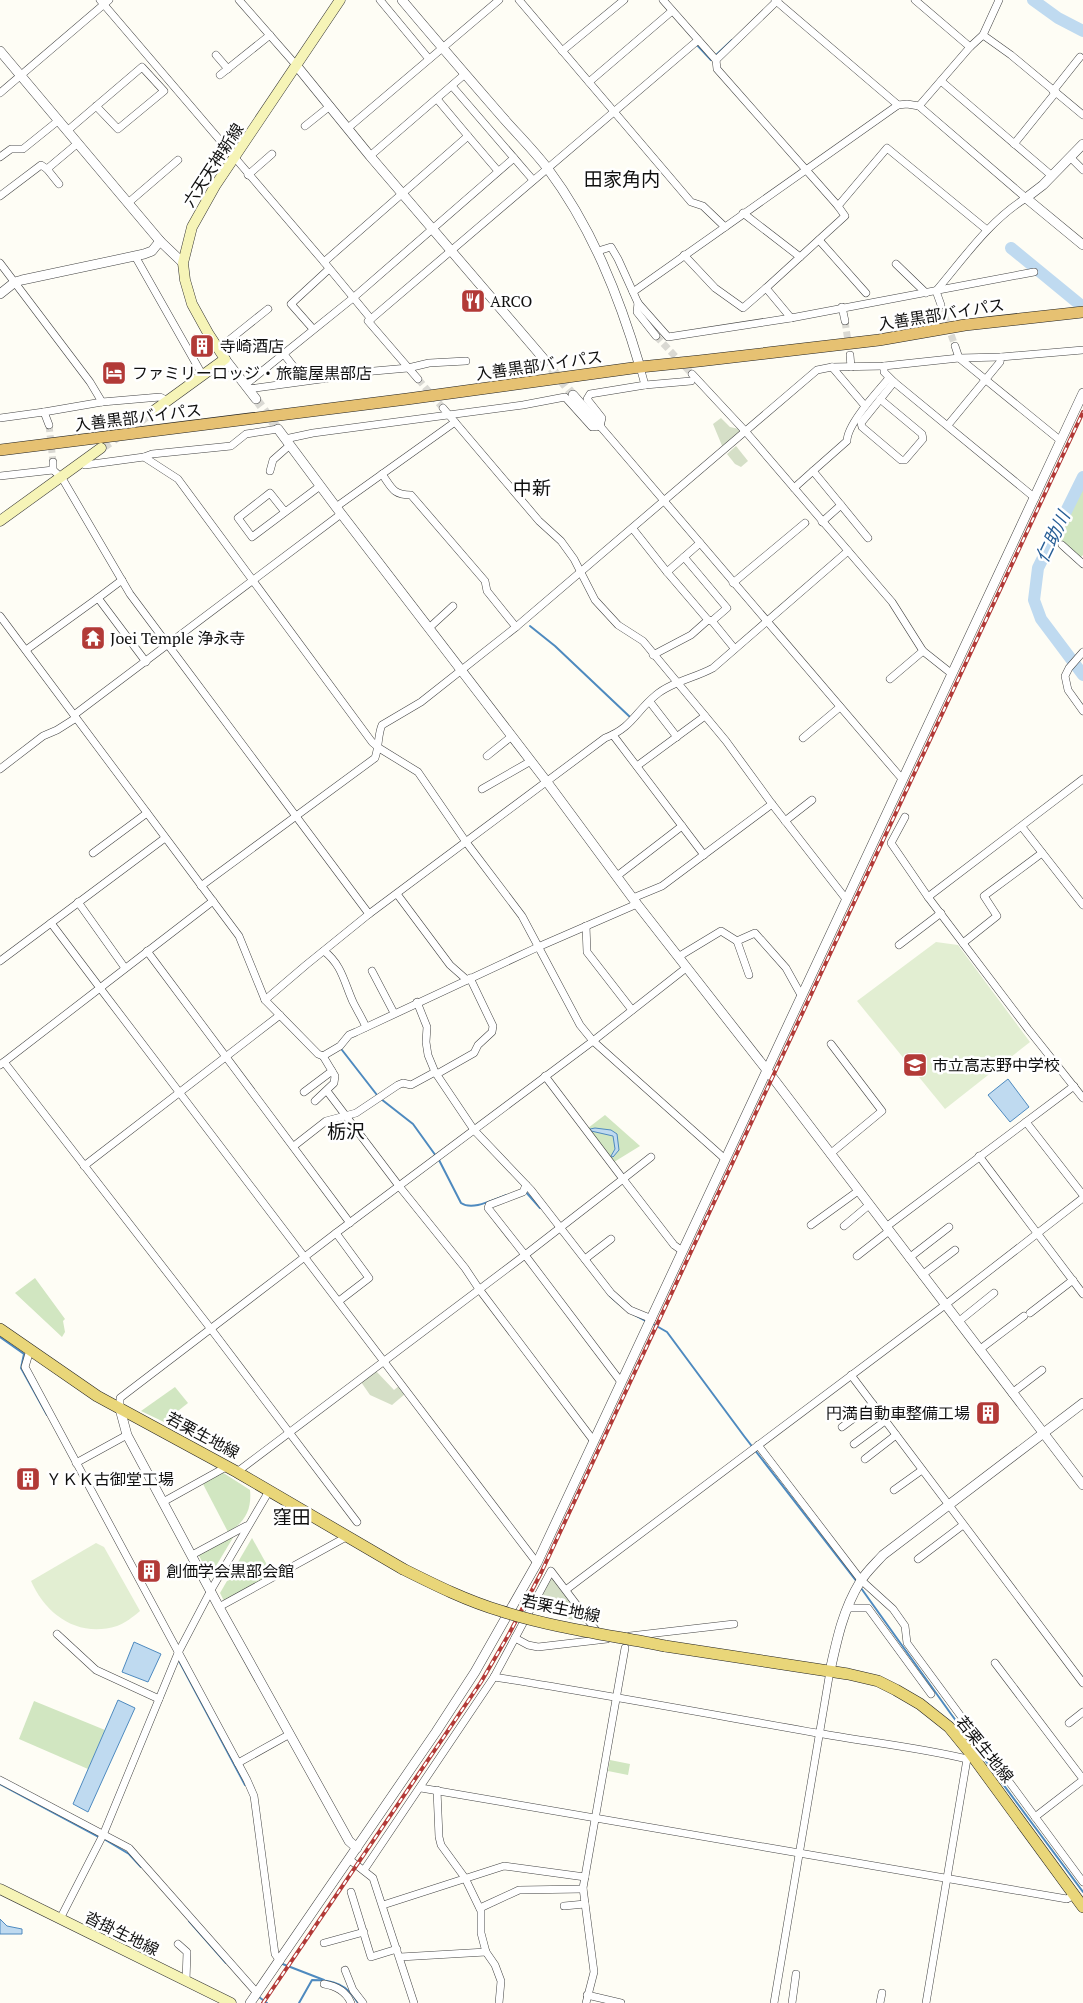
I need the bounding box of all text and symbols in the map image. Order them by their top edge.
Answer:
street label: 六天天神新線 [178,119,248,211]
district label: 田家角内 [584,166,660,191]
restaurant icon: ARCO [460,288,486,314]
place label: ARCO [490,290,532,312]
street label: 入善黒部バイパス [876,293,1006,335]
building icon: 寺崎酒店 [189,333,215,359]
place label: 寺崎酒店 [220,335,284,357]
street label: 入善黒部バイパス [474,345,604,385]
hotel icon: ファミリーロッジ・旅籠屋黒部店 [101,360,127,386]
place label: ファミリーロッジ・旅籠屋黒部店 [132,362,372,384]
street label: 入善黒部バイパス [73,398,203,436]
district label: 中新 [513,475,551,500]
water label: 仁助川 [1029,505,1076,566]
temple icon: Joei Temple 浄永寺 [80,625,106,651]
place label: Joei Temple 浄永寺 [110,627,246,649]
school or university icon: 市立高志野中学校 [902,1052,928,1078]
place label: 市立高志野中学校 [932,1054,1060,1076]
district label: 栃沢 [327,1118,365,1143]
building icon: 円満自動車整備工場 [975,1400,1001,1426]
place label: 円満自動車整備工場 [826,1402,970,1424]
street label: 若栗生地線 [163,1407,243,1463]
building icon: ＹＫＫ古御堂工場 [15,1466,41,1492]
place label: ＹＫＫ古御堂工場 [46,1468,174,1490]
district label: 窪田 [273,1504,311,1529]
building icon: 創価学会黒部会館 [136,1558,162,1584]
place label: 創価学会黒部会館 [166,1560,294,1582]
street label: 若栗生地線 [520,1589,602,1627]
street label: 若栗生地線 [951,1711,1019,1787]
street label: 沓掛生地線 [81,1906,163,1960]

